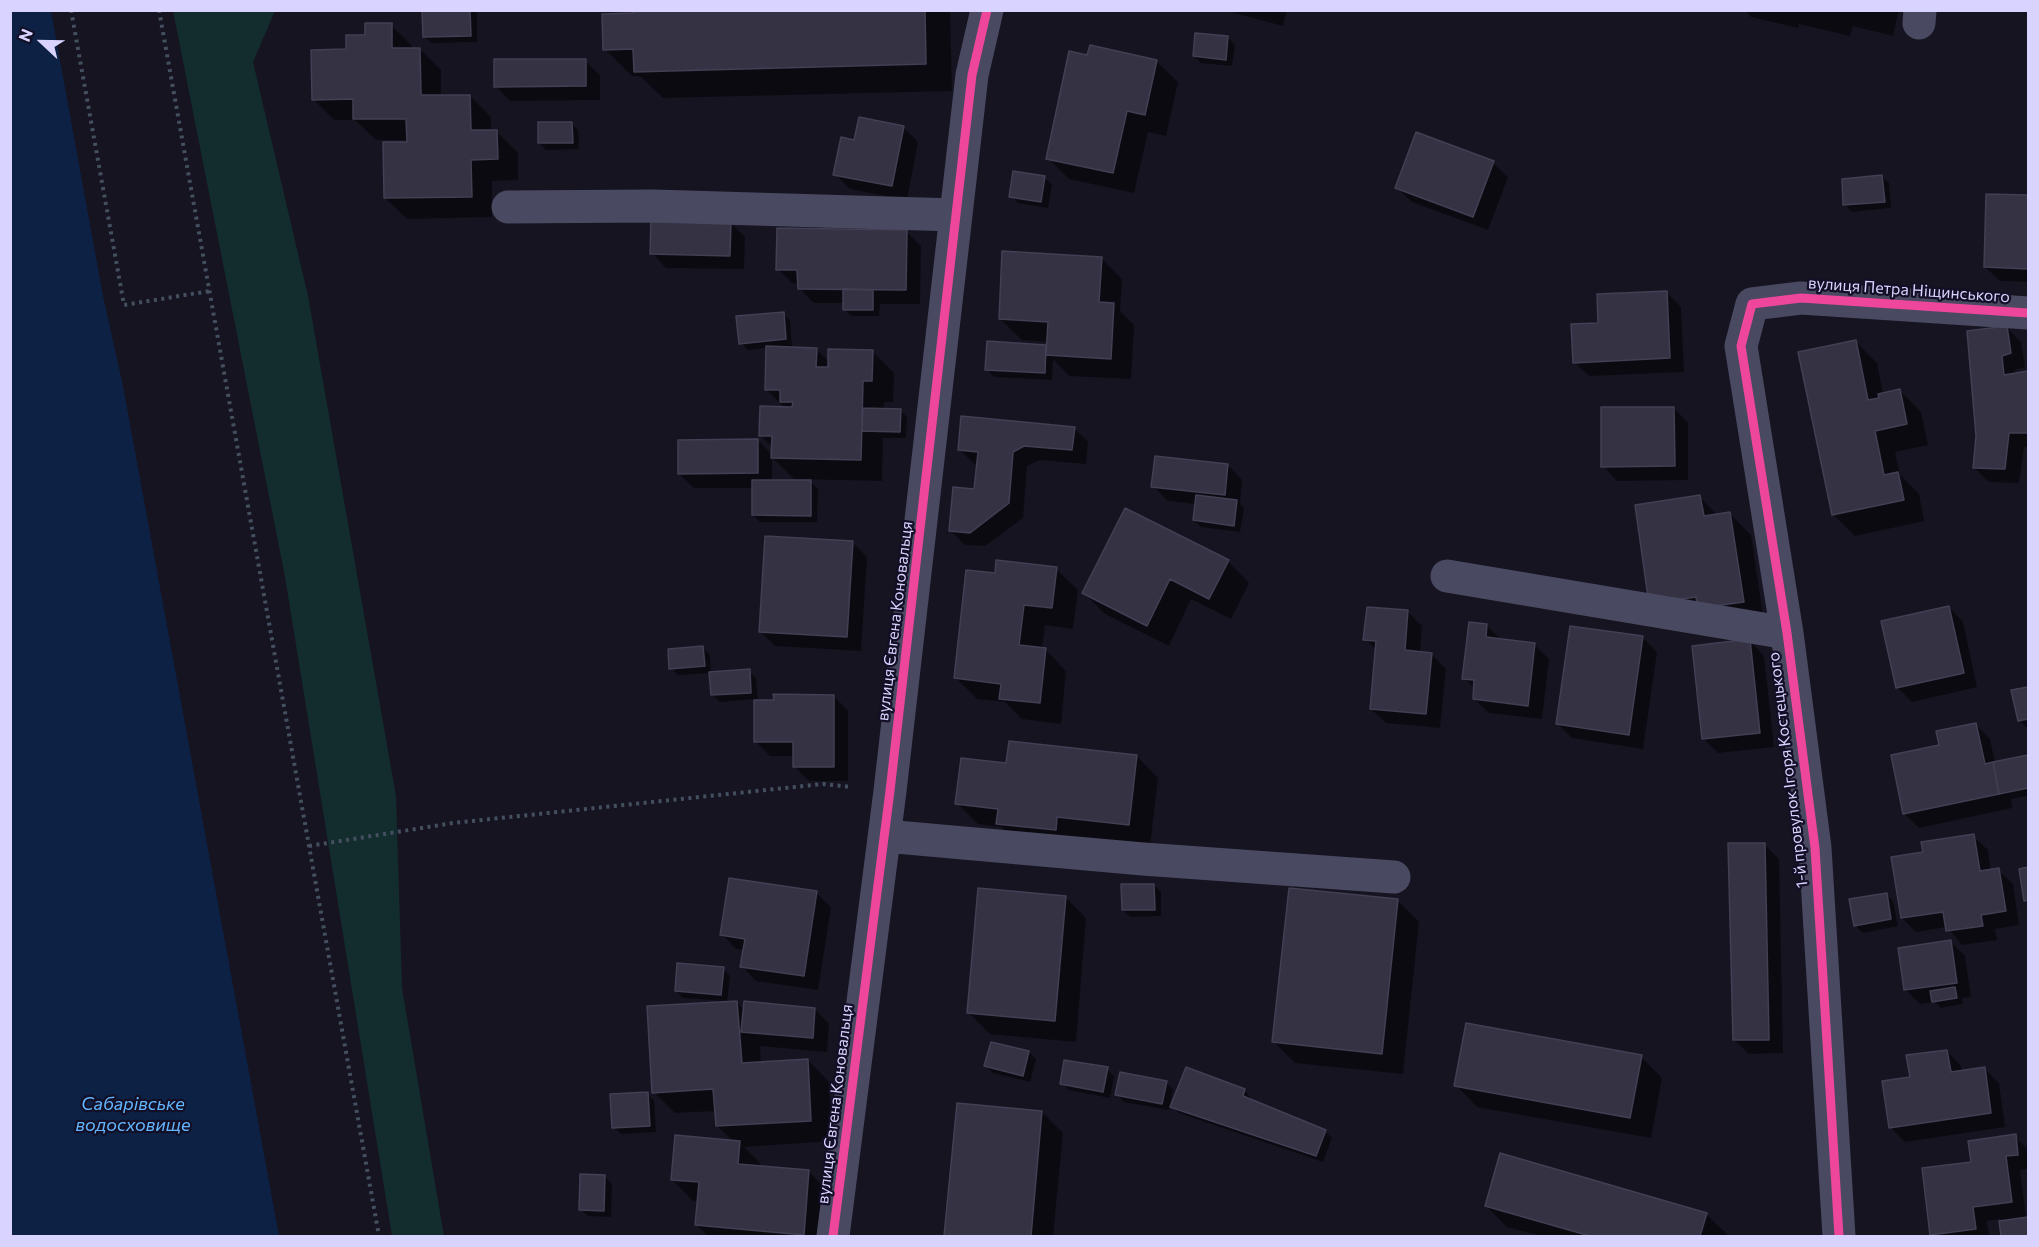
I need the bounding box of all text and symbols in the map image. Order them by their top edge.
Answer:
north arrow [12,12,72,72]
text: N [14,26,36,44]
street label: вулиця Петра Ніщинського [1807,273,2011,307]
street label: вулиця Євгена Коновальця [873,520,917,722]
street label: 1-й провулок Ігоря Костецького [1764,651,1812,889]
street label: вулиця Євгена Коновальця [813,1003,857,1205]
water label: Сабарівське водосховище [76,1093,190,1136]

